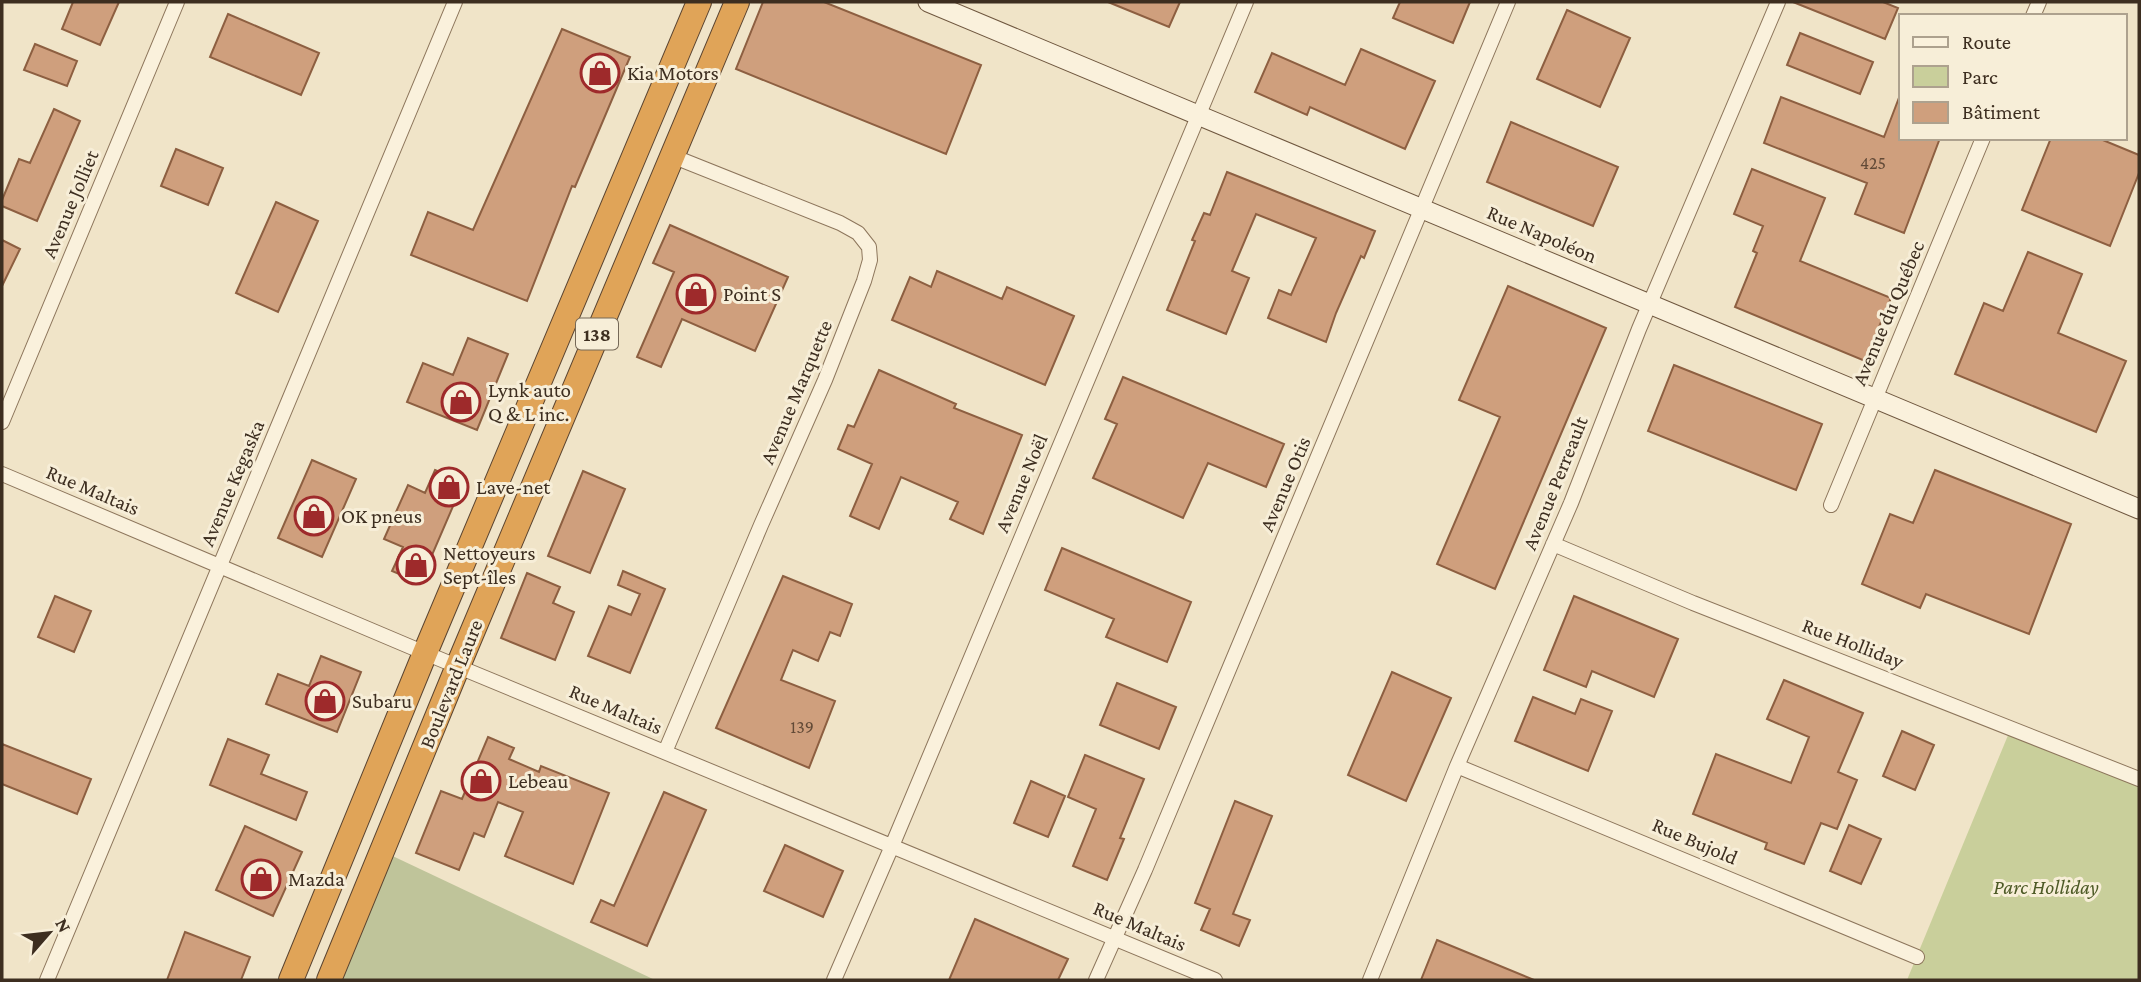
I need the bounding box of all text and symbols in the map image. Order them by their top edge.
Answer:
legend [1899,14,2127,140]
text: Route [1962,30,2011,54]
shop icon: Kia Motors [579,52,621,94]
place label: Kia Motors [627,61,719,85]
text: Parc [1962,65,1998,89]
text: Bâtiment [1962,100,2041,124]
street label: Avenue Jolliet [36,145,104,262]
house number: 425 [1860,153,1886,173]
street label: Rue Napoléon [1483,200,1601,268]
street label: Avenue du Québec [1847,237,1929,389]
shop icon: Point S [675,273,717,315]
place label: Point S [723,282,781,306]
street label: Avenue Marquette [755,316,837,468]
road number: 138 [576,318,618,350]
place label: Lynk auto Q & L inc. [488,378,571,426]
shop icon: Lynk auto Q & L inc. [440,381,482,423]
street label: Avenue Perreault [1517,412,1593,553]
street label: Avenue Kegaska [195,416,269,550]
street label: Avenue Noël [990,430,1052,536]
street label: Avenue Otis [1254,433,1316,535]
street label: Rue Maltais [43,460,143,520]
shop icon: Lave-net [428,466,470,508]
place label: Lave-net [476,475,551,499]
shop icon: OK pneus [293,495,335,537]
place label: OK pneus [341,504,422,528]
place label: Nettoyeurs Sept-îles [443,541,535,589]
shop icon: Nettoyeurs Sept-îles [395,544,437,586]
street label: Rue Holliday [1799,613,1907,673]
street label: Boulevard Laure [414,616,488,752]
street label: Rue Maltais [566,679,666,739]
shop icon: Subaru [304,680,346,722]
place label: Subaru [352,689,412,713]
house number: 139 [790,717,814,737]
shop icon: Lebeau [460,760,502,802]
place label: Lebeau [508,769,568,793]
street label: Rue Bujold [1649,812,1741,870]
shop icon: Mazda [240,858,282,900]
place label: Mazda [288,867,345,891]
park label: Parc Holliday [1993,875,2099,899]
street label: Rue Maltais [1090,896,1190,956]
north arrow [14,898,84,968]
text: N [51,915,76,936]

